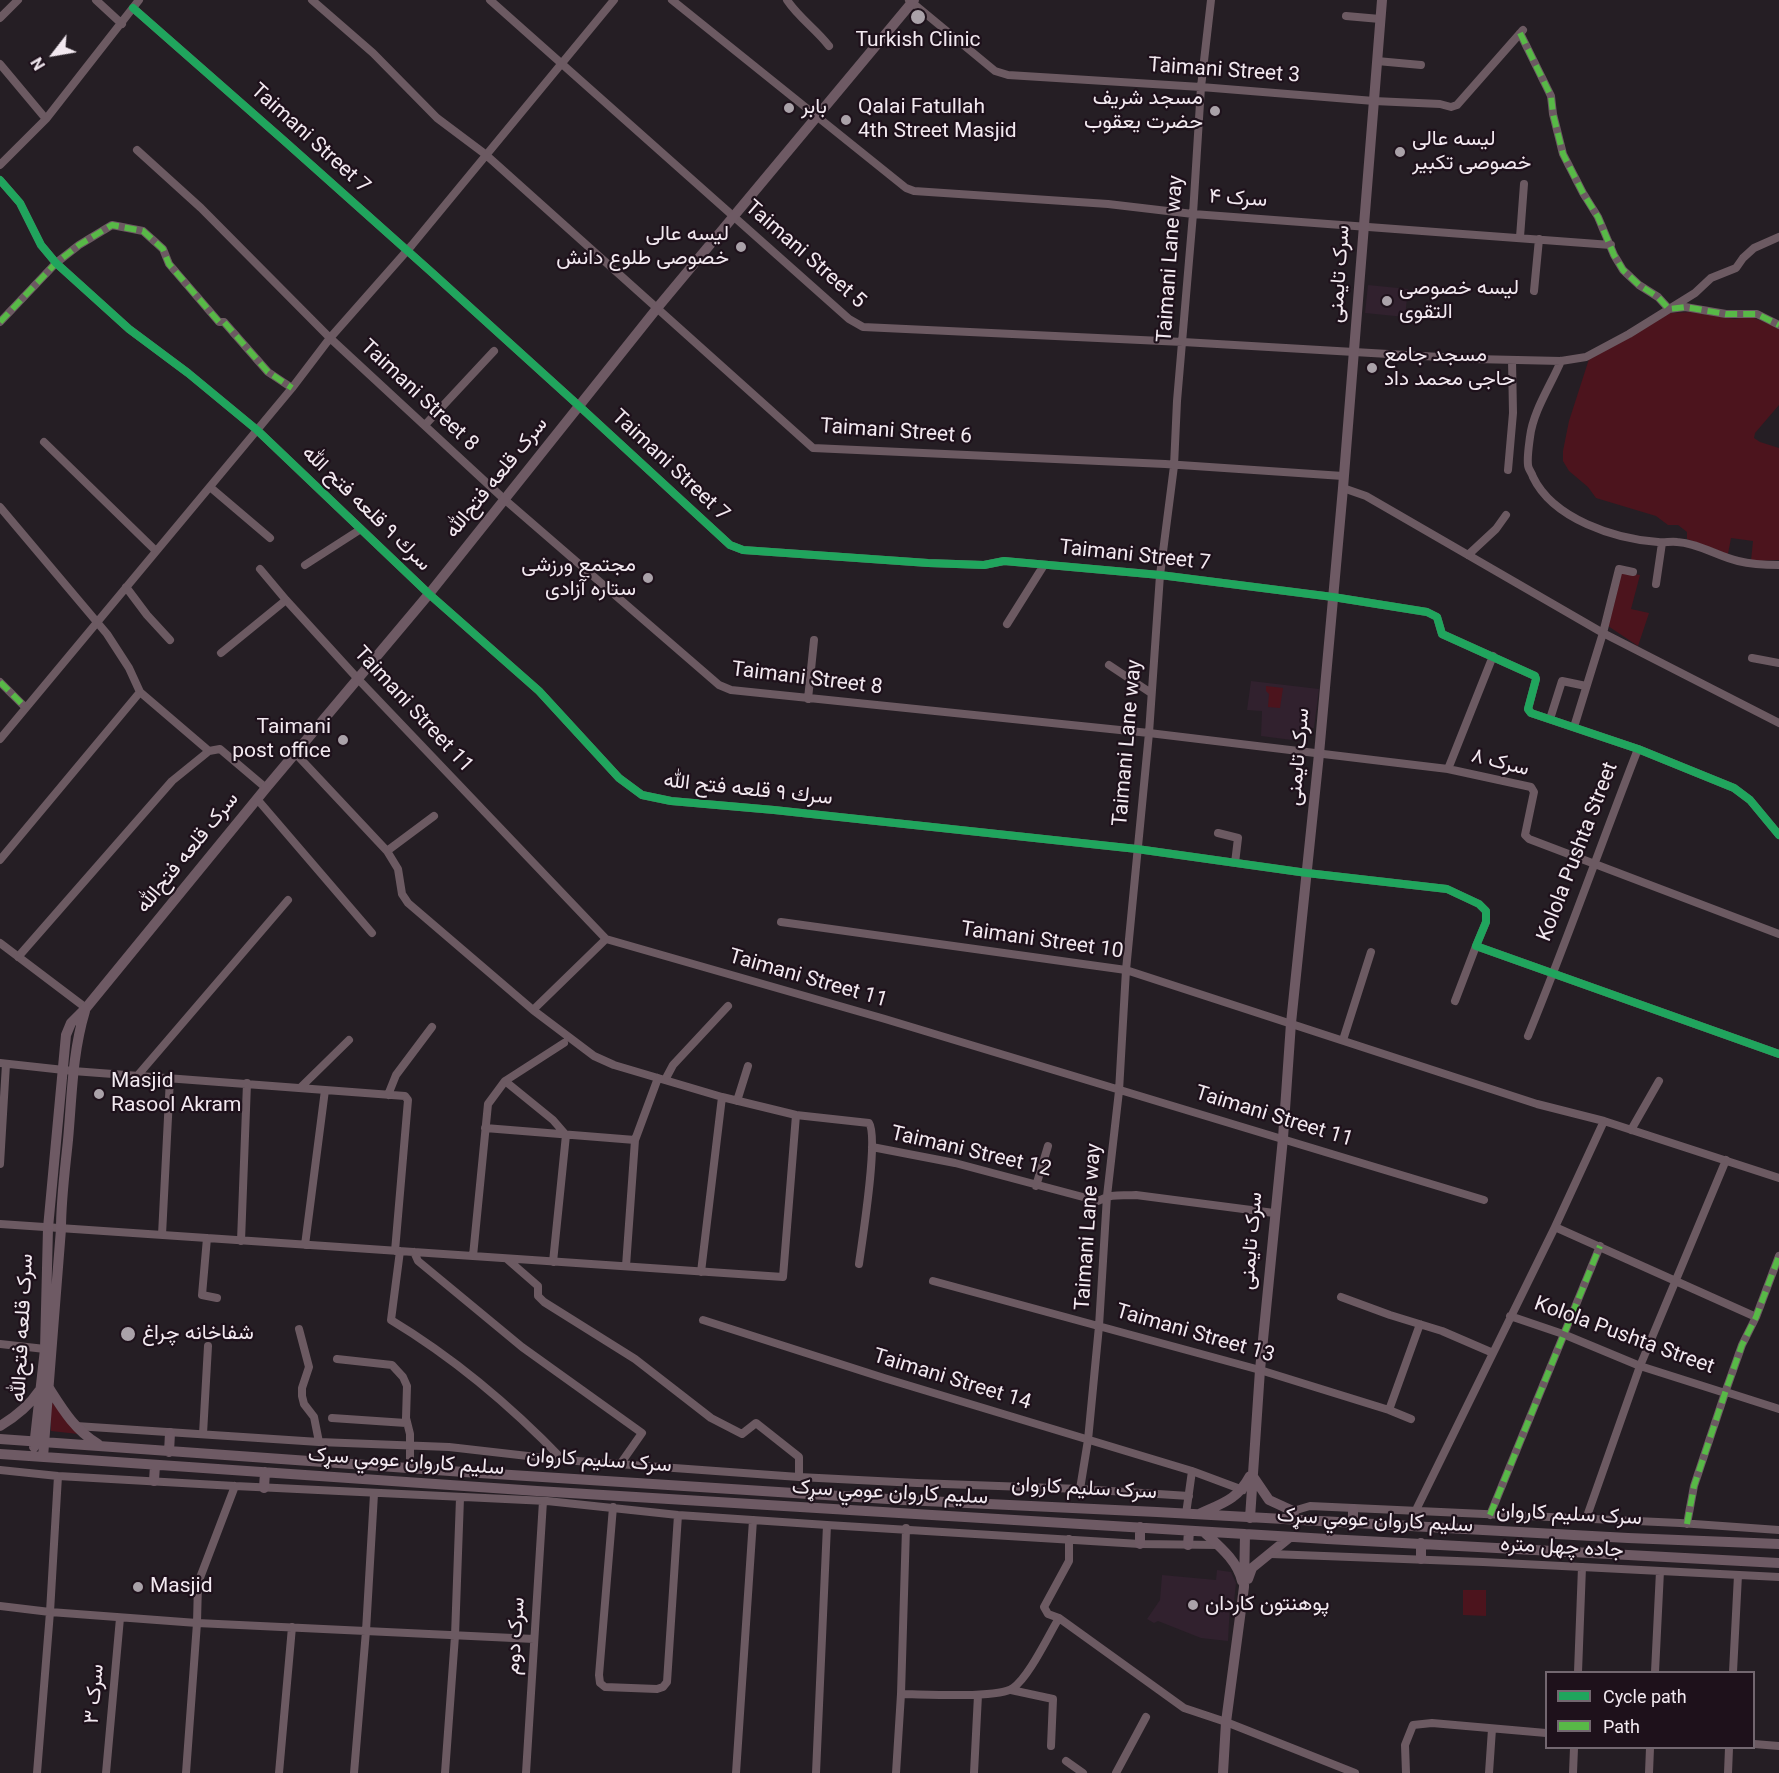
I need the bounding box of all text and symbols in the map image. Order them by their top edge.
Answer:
marker: Turkish Clinic [909,8,927,26]
north arrow [24,24,84,84]
place label: Turkish Clinic [855,28,981,54]
street label: Taimani Street 3 [1147,53,1301,89]
text: N [27,54,49,73]
street label: Taimani Street 7 [245,79,375,199]
place label: مسجد شریف حضرت یعقوب [1084,86,1203,136]
place label: بابر [801,95,827,121]
place label: Qalai Fatullah 4th Street Masjid [858,95,1017,145]
marker: بابر [782,101,796,115]
marker: مسجد شریف حضرت یعقوب [1208,104,1222,118]
marker: Qalai Fatullah 4th Street Masjid [839,113,853,127]
place label: لیسه عالی خصوصی تکبیر [1412,127,1531,177]
marker: لیسه عالی خصوصی تکبیر [1393,145,1407,159]
street label: Taimani Lane way [1153,175,1189,343]
street label: سرک ۴ [1208,184,1268,214]
street label: Taimani Street 5 [739,196,871,314]
place label: لیسه عالی خصوصی طلوع دانش [556,222,729,272]
street label: سرک تایمنی [1324,224,1356,324]
marker: لیسه عالی خصوصی طلوع دانش [734,240,748,254]
place label: لیسه خصوصی التقوی [1399,276,1519,326]
marker: لیسه خصوصی التقوی [1380,294,1394,308]
street label: Taimani Street 8 [355,335,483,457]
place label: مسجد جامع حاجی محمد داد [1384,343,1515,393]
marker: مسجد جامع حاجی محمد داد [1365,361,1379,375]
street label: Taimani Street 7 [606,405,734,527]
street label: سرک قلعه فتح‌الله [440,412,554,544]
street label: Taimani Street 6 [819,414,973,450]
street label: سرك ٩ قلعه فتح الله [296,441,436,577]
street label: Taimani Street 7 [1058,536,1212,576]
place label: مجتمع ورزشی ستاره آزادی [521,553,636,603]
marker: مجتمع ورزشی ستاره آزادی [641,571,655,585]
street label: Taimani Street 11 [348,641,478,779]
street label: Taimani Street 8 [730,657,884,701]
street label: Taimani Lane way [1108,659,1148,827]
street label: سرک تایمنی [1282,707,1316,807]
place label: Taimani post office [232,715,331,765]
marker: Taimani post office [336,733,350,747]
street label: سرک ۸ [1468,744,1532,782]
street label: Kolola Pushta Street [1532,759,1624,945]
street label: سرك ٩ قلعه فتح الله [662,769,834,811]
street label: سرک قلعه فتح‌الله [131,787,245,919]
street label: Taimani Street 10 [959,917,1125,965]
street label: Taimani Street 11 [726,944,890,1014]
place label: Masjid Rasool Akram [111,1069,241,1119]
street label: Taimani Street 11 [1192,1081,1356,1153]
marker: Masjid Rasool Akram [92,1087,106,1101]
street label: Taimani Street 12 [888,1121,1054,1183]
street label: Taimani Lane way [1071,1143,1107,1311]
street label: سرک تایمنی [1235,1191,1269,1291]
street label: سرک قلعه فتح‌الله [7,1253,39,1403]
street label: Kolola Pushta Street [1530,1292,1718,1380]
street label: Taimani Street 13 [1113,1299,1277,1369]
place label: شفاخانه چراغ [142,1321,254,1347]
marker: شفاخانه چراغ [119,1325,137,1343]
street label: Taimani Street 14 [870,1344,1034,1416]
street label: سلیم کاروان عومي سړک [307,1443,505,1481]
street label: سرک سلیم کاروان [525,1443,673,1479]
street label: سرک سلیم کاروان [1011,1473,1157,1505]
street label: سلیم کاروان عومي سړک [791,1475,989,1511]
street label: سرک سلیم کاروان [1496,1499,1642,1531]
street label: سلیم کاروان عومي سړک [1276,1503,1474,1539]
street label: جاده چهل متره [1500,1532,1624,1564]
place label: Masjid [150,1574,213,1600]
marker: Masjid [131,1580,145,1594]
place label: پوهنتون کاردان [1205,1592,1329,1618]
street label: سرک دوم [501,1596,531,1676]
marker: پوهنتون کاردان [1186,1598,1200,1612]
street label: سرک ۳ [80,1663,110,1725]
legend [1545,1671,1755,1749]
text: Cycle path [1603,1686,1687,1707]
text: Path [1603,1716,1640,1737]

